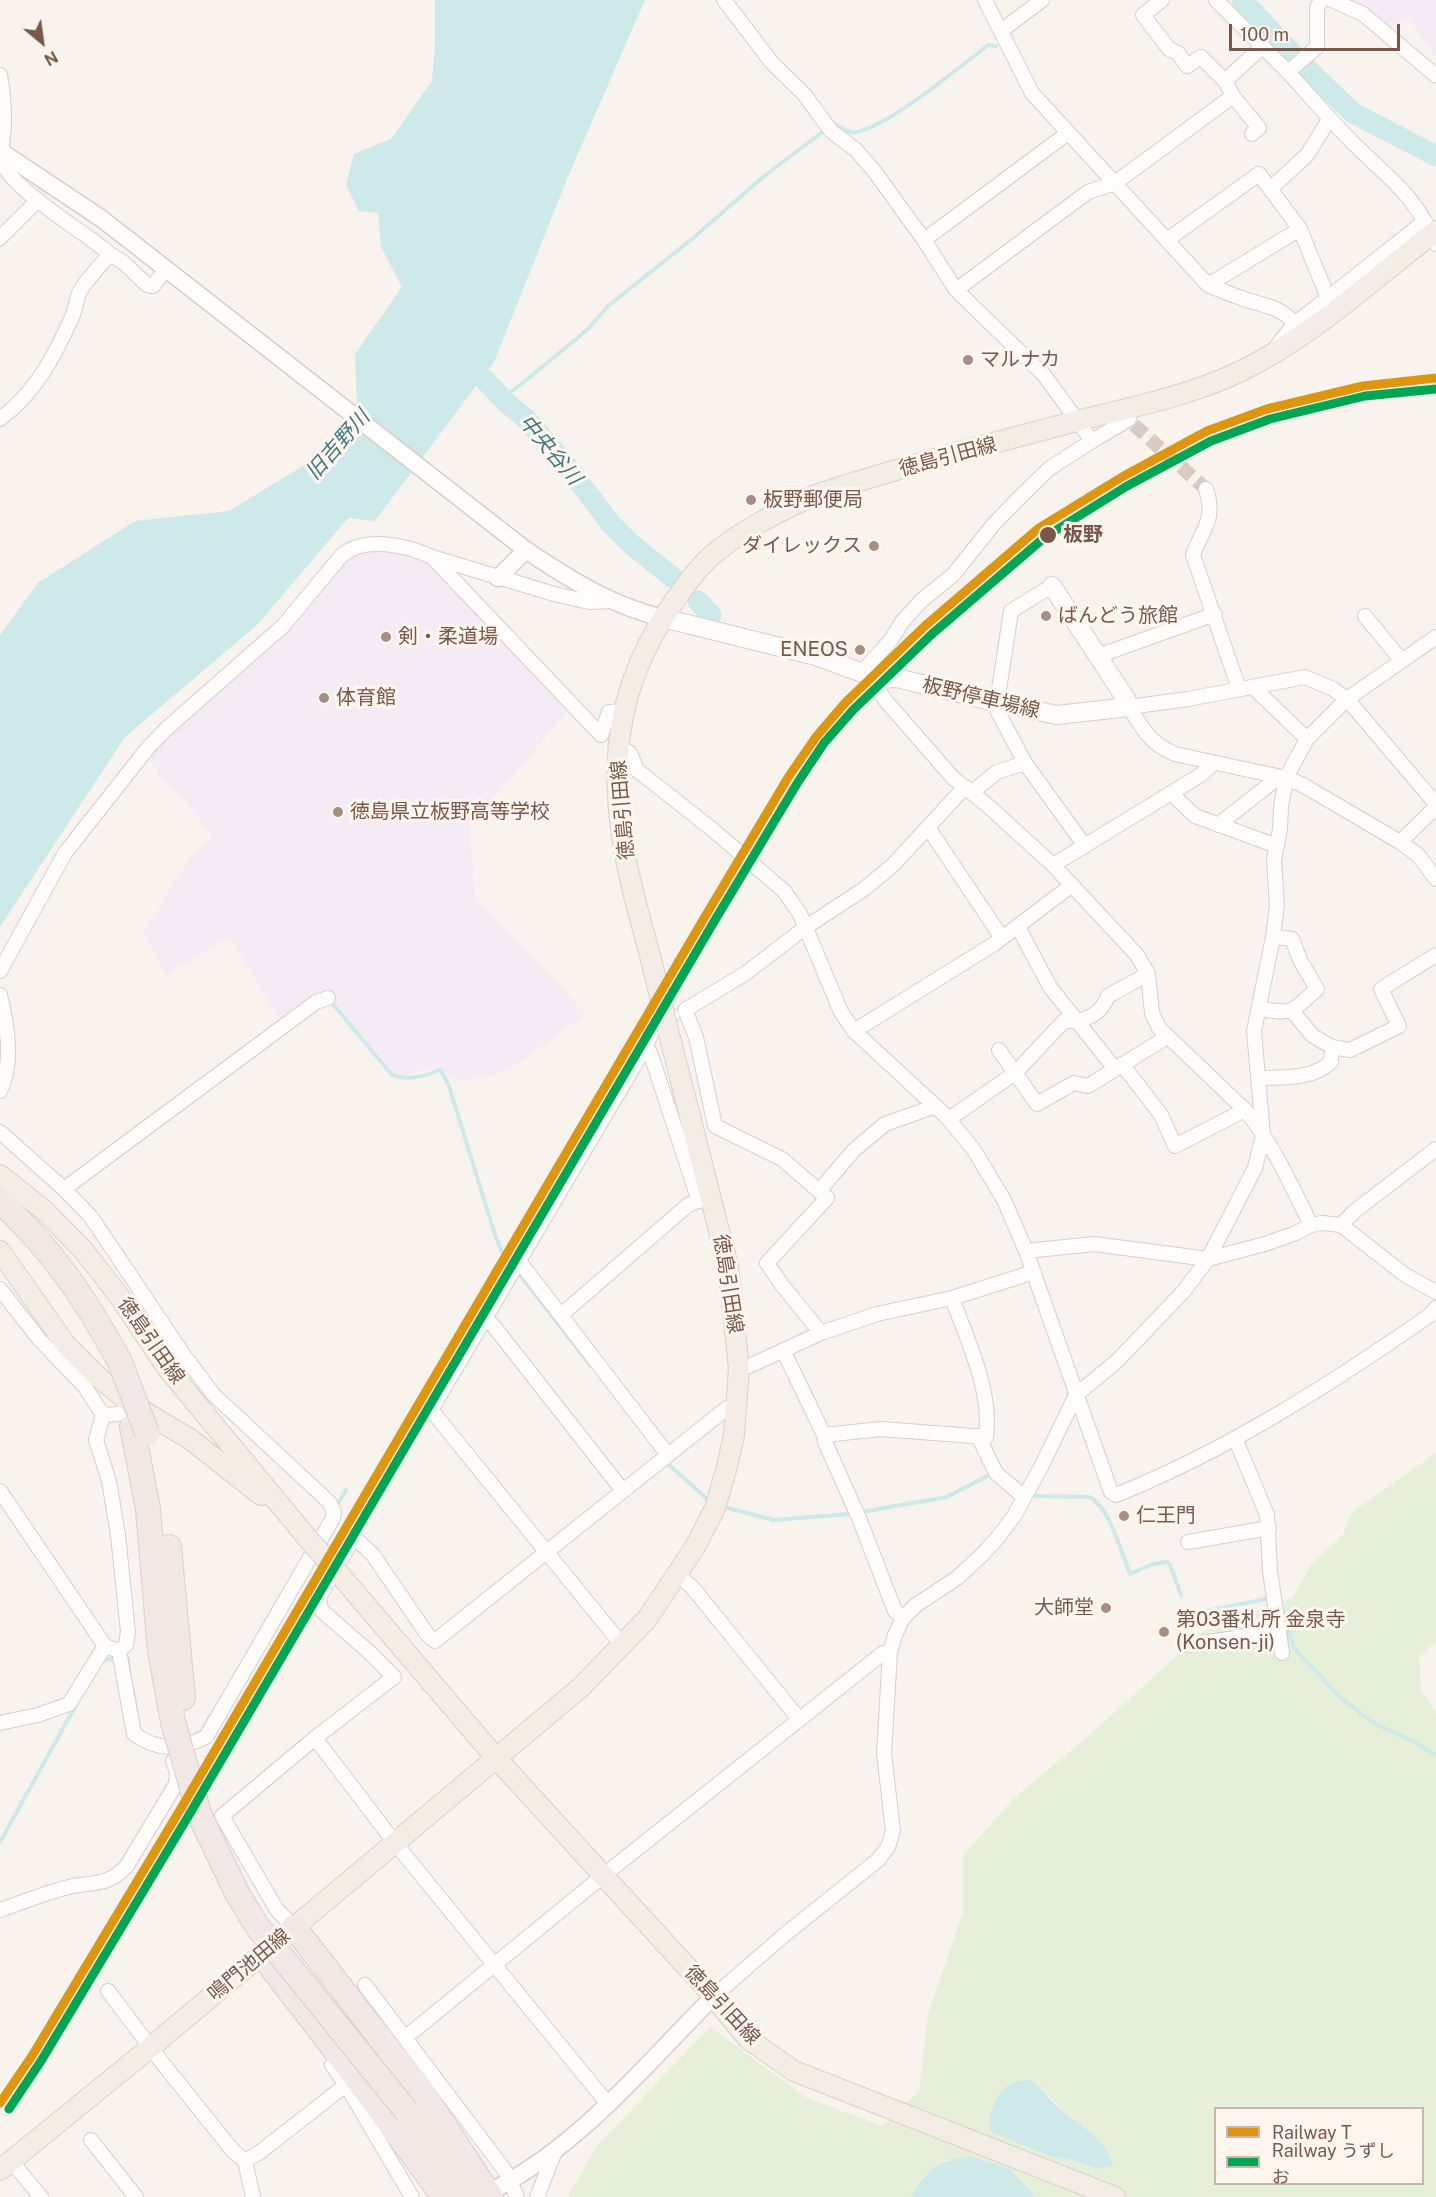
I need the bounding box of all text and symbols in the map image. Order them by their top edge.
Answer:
north arrow [12,12,72,72]
scale bar [1232,12,1403,50]
text: 100 m [1240,24,1289,45]
text: N [41,47,61,70]
place label: マルナカ [980,348,1060,372]
marker: マルナカ [961,353,975,367]
water label: 旧吉野川 [301,405,375,485]
water label: 中央谷川 [513,410,587,490]
street label: 徳島引田線 [897,432,999,482]
place label: 板野郵便局 [763,488,863,512]
marker: 板野郵便局 [744,493,758,507]
place label: 板野 [1063,523,1103,547]
marker: 板野 [1038,525,1058,545]
place label: ダイレックス [742,534,862,558]
marker: ダイレックス [867,539,881,553]
place label: ばんどう旅館 [1058,604,1178,628]
marker: ばんどう旅館 [1039,609,1053,623]
place label: 剣・柔道場 [398,625,498,649]
marker: 剣・柔道場 [379,630,393,644]
place label: ENEOS [780,638,848,662]
marker: ENEOS [853,643,867,657]
street label: 板野停車場線 [920,673,1042,723]
place label: 体育館 [336,686,396,710]
marker: 体育館 [317,691,331,705]
street label: 徳島引田線 [607,759,639,861]
place label: 徳島県立板野高等学校 [350,800,550,824]
marker: 徳島県立板野高等学校 [331,805,345,819]
street label: 徳島引田線 [708,1233,748,1335]
street label: 徳島引田線 [112,1293,190,1389]
place label: 仁王門 [1136,1504,1196,1528]
marker: 仁王門 [1117,1509,1131,1523]
place label: 大師堂 [1034,1596,1094,1620]
marker: 大師堂 [1099,1601,1113,1615]
place label: 第03番札所 金泉寺 (Konsen-ji) [1176,1608,1346,1655]
marker: 第03番札所 金泉寺 (Konsen-ji) [1157,1625,1171,1639]
street label: 鳴門池田線 [203,1924,295,2006]
street label: 徳島引田線 [679,1960,765,2050]
legend [1214,2107,1424,2185]
text: Railway T [1272,2122,1352,2143]
text: Railway うずしお [1272,2140,1395,2187]

